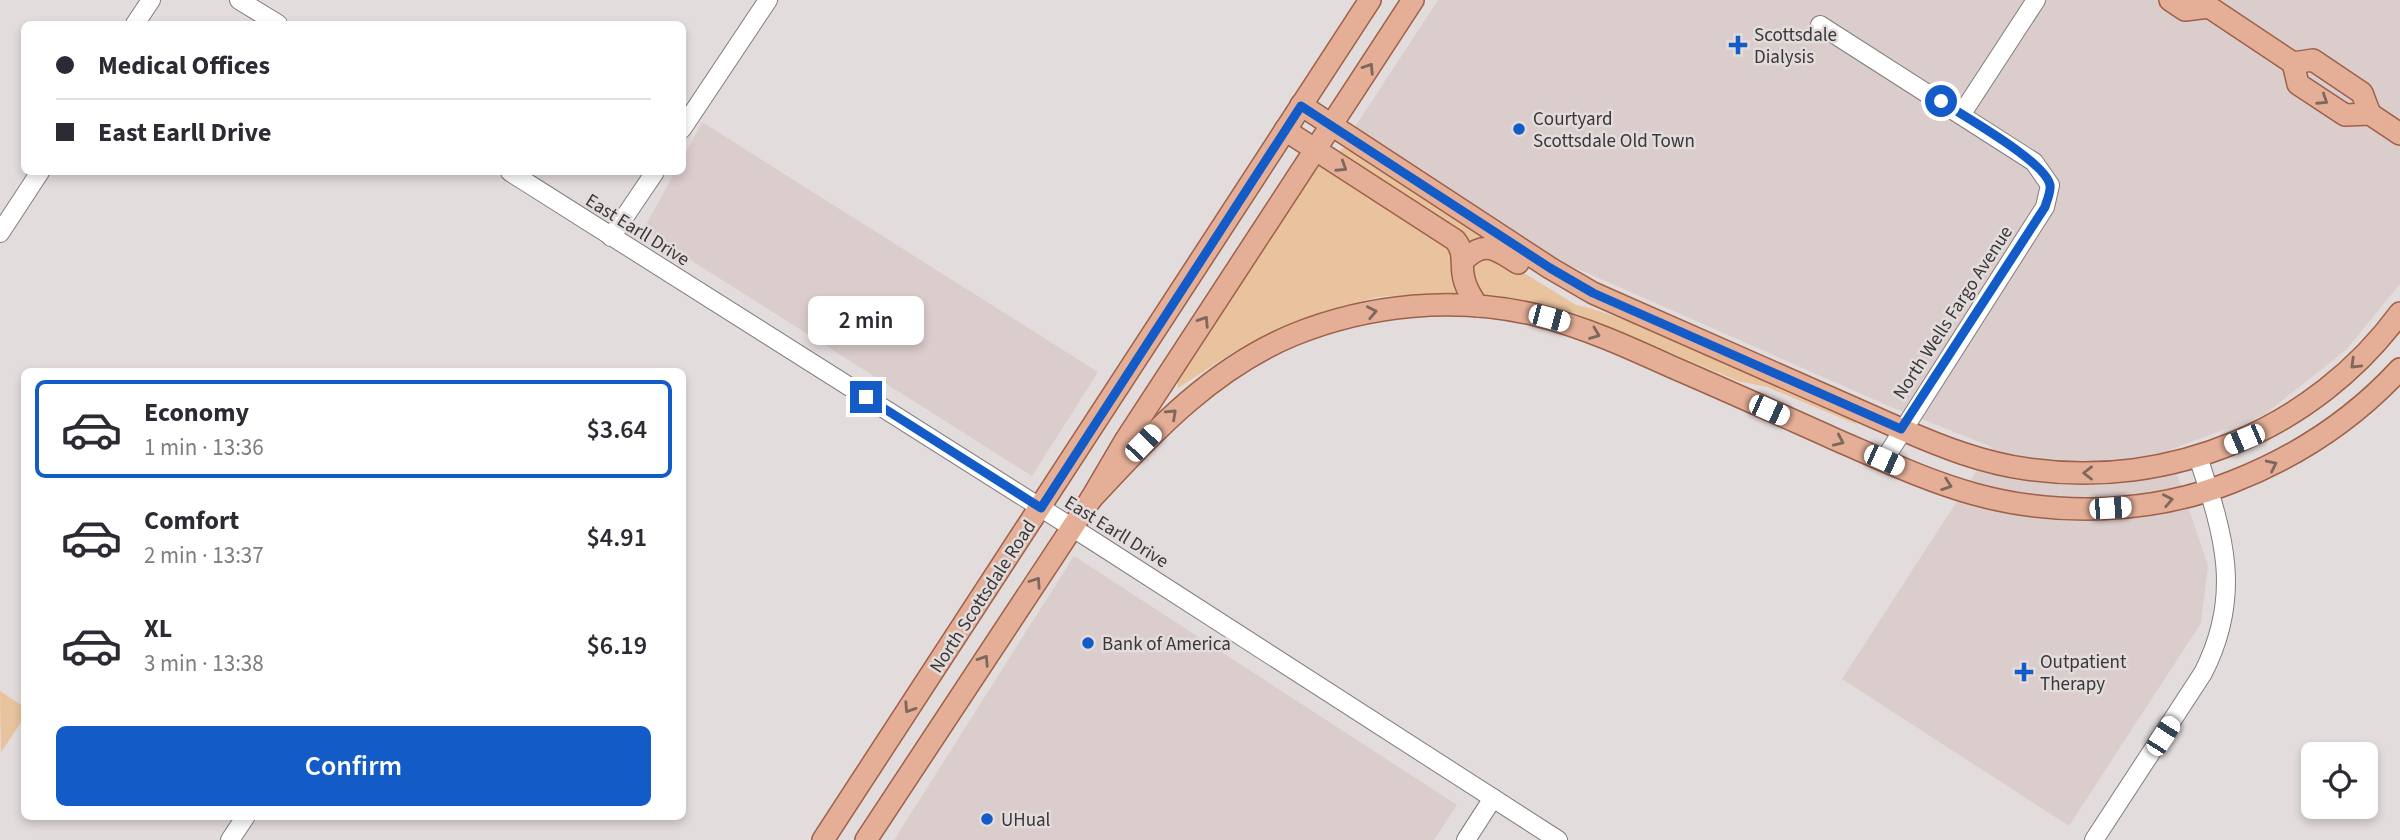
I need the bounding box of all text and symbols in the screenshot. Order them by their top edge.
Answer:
place label: Scottsdale Dialysis [1754,22,1837,71]
marker: Scottsdale Dialysis [1728,35,1748,55]
text: Medical Offices [98,47,270,84]
one-way arrow [1360,62,1373,75]
route start [1925,85,1957,117]
one-way arrow [2315,92,2328,105]
place label: Courtyard Scottsdale Old Town [1533,106,1695,155]
text: East Earll Drive [98,114,271,151]
marker: Courtyard Scottsdale Old Town [1511,121,1527,137]
one-way arrow [1335,158,1348,171]
street label: East Earll Drive [580,187,694,273]
street label: North Wells Fargo Avenue [1887,221,2020,405]
callout: 2 min [808,296,924,344]
car [1526,302,1573,334]
text: 2 min [839,304,893,337]
one-way arrow [1366,305,1378,320]
one-way arrow [1195,316,1208,329]
one-way arrow [1588,326,1600,340]
one-way arrow [2350,356,2363,369]
route end [850,381,882,413]
car [1746,392,1793,428]
text: Economy [144,394,249,431]
icon: car [60,398,123,461]
one-way arrow [1164,410,1177,423]
text: $3.64 [586,411,647,448]
car [1121,421,1166,465]
car [2221,421,2268,457]
text: 1 min · 13:36 [144,431,264,464]
one-way arrow [1832,433,1845,447]
car [1861,442,1908,478]
one-way arrow [2265,459,2277,473]
one-way arrow [2082,465,2093,481]
one-way arrow [1940,477,1953,491]
street label: East Earll Drive [1059,489,1173,575]
one-way arrow [2162,494,2174,509]
car [2089,496,2132,520]
text: Comfort [144,502,239,539]
icon: car [60,506,123,569]
street label: North Scottsdale Road [924,515,1043,679]
text: $4.91 [586,519,647,556]
text: 2 min · 13:37 [144,539,264,572]
one-way arrow [1028,577,1040,590]
text: XL [144,610,172,647]
icon: car [60,614,123,677]
text: $6.19 [586,627,647,664]
place label: Bank of America [1102,631,1231,658]
marker: Bank of America [1080,635,1096,651]
text: 3 min · 13:38 [144,647,264,680]
place label: Outpatient Therapy [2040,649,2127,698]
one-way arrow [976,655,989,668]
marker: Outpatient Therapy [2014,662,2034,682]
one-way arrow [905,700,918,713]
car [2143,713,2184,759]
button: Confirm [56,726,651,806]
map controls [2301,742,2378,819]
button: locate [2301,742,2378,819]
place label: UHual [1001,807,1051,834]
marker: UHual [979,811,995,827]

